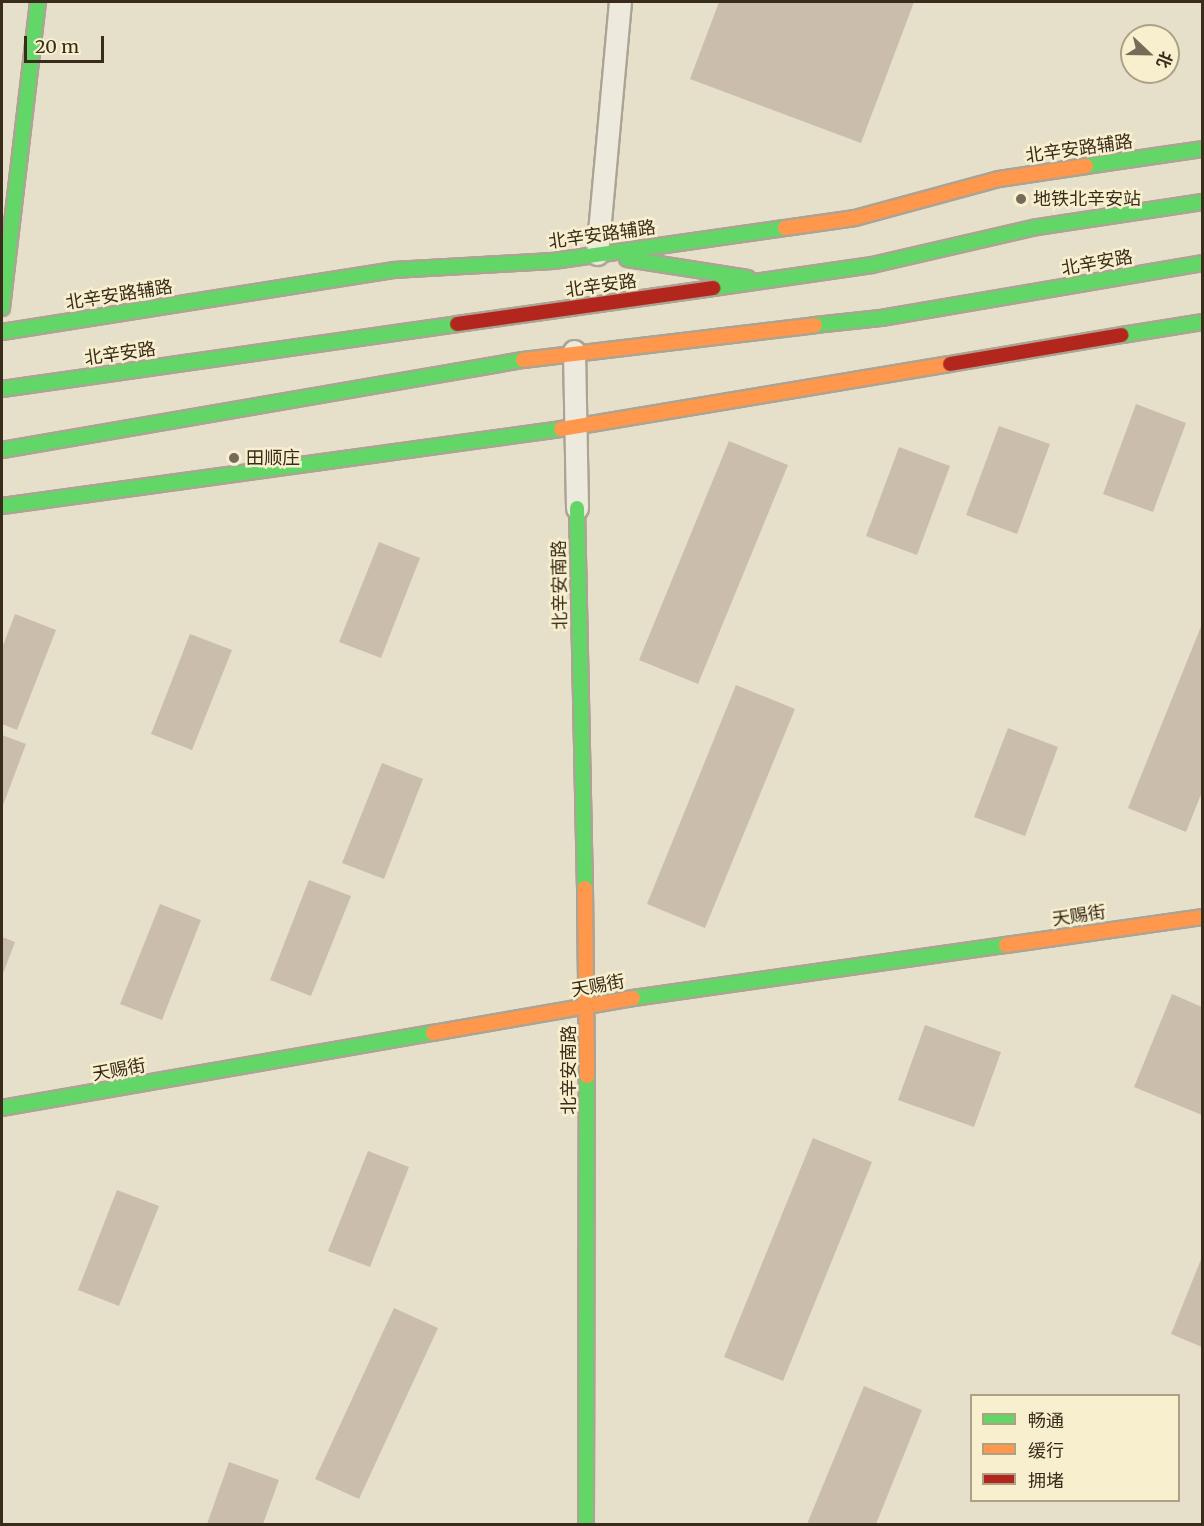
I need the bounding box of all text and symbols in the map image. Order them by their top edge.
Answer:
scale bar [27,24,106,62]
north arrow [1120,24,1180,84]
text: 20 m [35,35,79,58]
text: 北 [1153,49,1177,71]
street label: 北辛安路辅路 [1024,131,1134,167]
place label: 地铁北辛安站 [1033,188,1141,210]
marker: 地铁北辛安站 [1014,192,1028,206]
street label: 北辛安路辅路 [547,217,657,253]
street label: 北辛安路 [1060,246,1134,280]
street label: 北辛安路 [564,270,638,302]
street label: 北辛安路辅路 [64,276,174,314]
street label: 北辛安路 [83,338,157,370]
place label: 田顺庄 [246,447,300,469]
marker: 田顺庄 [227,451,241,465]
street label: 北辛安南路 [548,540,572,630]
street label: 天赐街 [1051,902,1107,930]
street label: 天赐街 [570,971,626,1001]
street label: 北辛安南路 [558,1025,580,1115]
street label: 天赐街 [91,1055,147,1085]
legend [970,1394,1180,1502]
text: 畅通 [1028,1409,1064,1432]
text: 缓行 [1028,1439,1064,1462]
text: 拥堵 [1028,1469,1064,1492]

